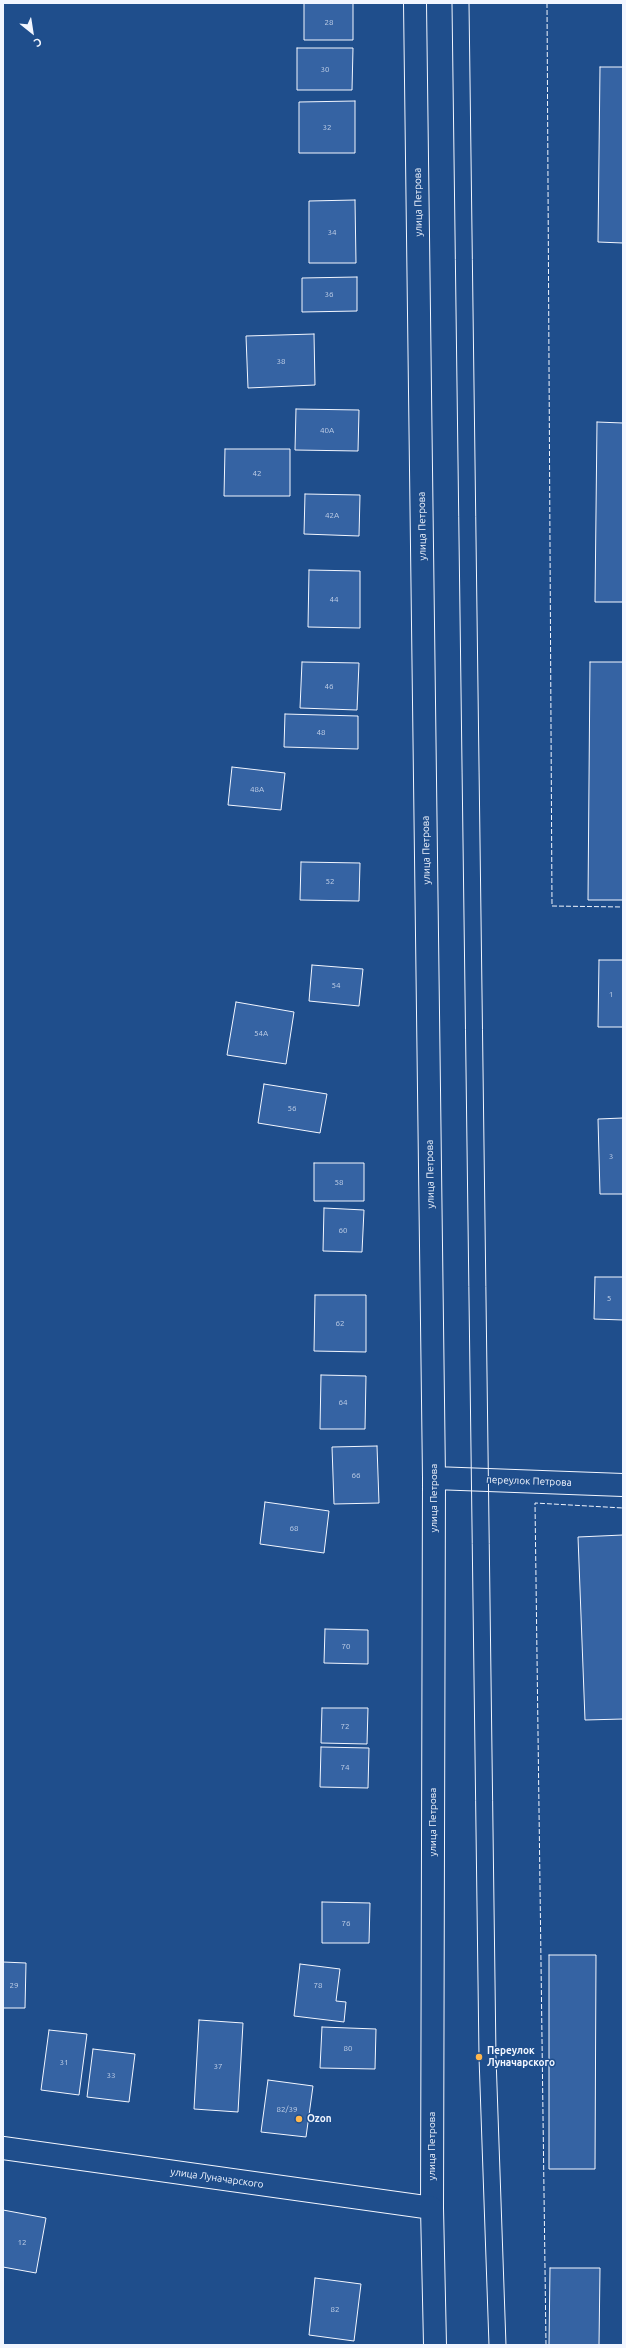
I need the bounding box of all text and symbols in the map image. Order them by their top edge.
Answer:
north arrow [12,12,52,52]
house number: 28 [324,17,334,27]
text: С [32,35,44,49]
house number: 30 [320,64,330,74]
house number: 32 [322,122,332,132]
street label: улица Петрова [411,167,425,237]
house number: 34 [327,227,337,237]
house number: 36 [324,289,334,299]
house number: 38 [276,356,286,366]
house number: 40А [320,425,334,435]
house number: 42 [252,468,262,478]
street label: улица Петрова [415,491,429,561]
house number: 42А [325,510,339,520]
house number: 44 [329,594,339,604]
house number: 46 [324,681,334,691]
house number: 48 [316,727,326,737]
house number: 48А [250,784,264,794]
street label: улица Петрова [419,815,433,885]
house number: 52 [325,876,335,886]
house number: 54 [331,980,341,990]
house number: 1 [609,989,613,999]
house number: 54А [254,1028,268,1038]
house number: 56 [287,1103,297,1113]
street label: улица Петрова [423,1139,437,1209]
house number: 3 [609,1151,613,1161]
house number: 58 [334,1177,344,1187]
house number: 60 [338,1225,348,1235]
house number: 5 [607,1293,611,1303]
house number: 62 [335,1318,345,1328]
house number: 64 [338,1397,348,1407]
street label: улица Петрова [428,1464,440,1532]
house number: 66 [351,1470,361,1480]
street label: переулок Петрова [486,1474,572,1488]
house number: 68 [289,1523,299,1533]
house number: 70 [341,1641,351,1651]
house number: 72 [340,1721,350,1731]
house number: 74 [340,1762,350,1772]
street label: улица Петрова [427,1788,439,1856]
house number: 76 [341,1918,351,1928]
house number: 29 [9,1980,19,1990]
house number: 78 [313,1980,323,1990]
house number: 80 [343,2043,353,2053]
place label: Переулок Луначарского [487,2045,555,2068]
marker: Переулок Луначарского [474,2052,484,2062]
house number: 31 [59,2057,69,2067]
house number: 37 [213,2061,223,2071]
house number: 33 [106,2070,116,2080]
house number: 82/39 [277,2104,297,2114]
street label: улица Петрова [426,2112,438,2180]
place label: Ozon [307,2113,332,2125]
marker: Ozon [294,2114,304,2124]
street label: улица Луначарского [170,2166,264,2190]
house number: 12 [17,2237,27,2247]
house number: 82 [330,2304,340,2314]

